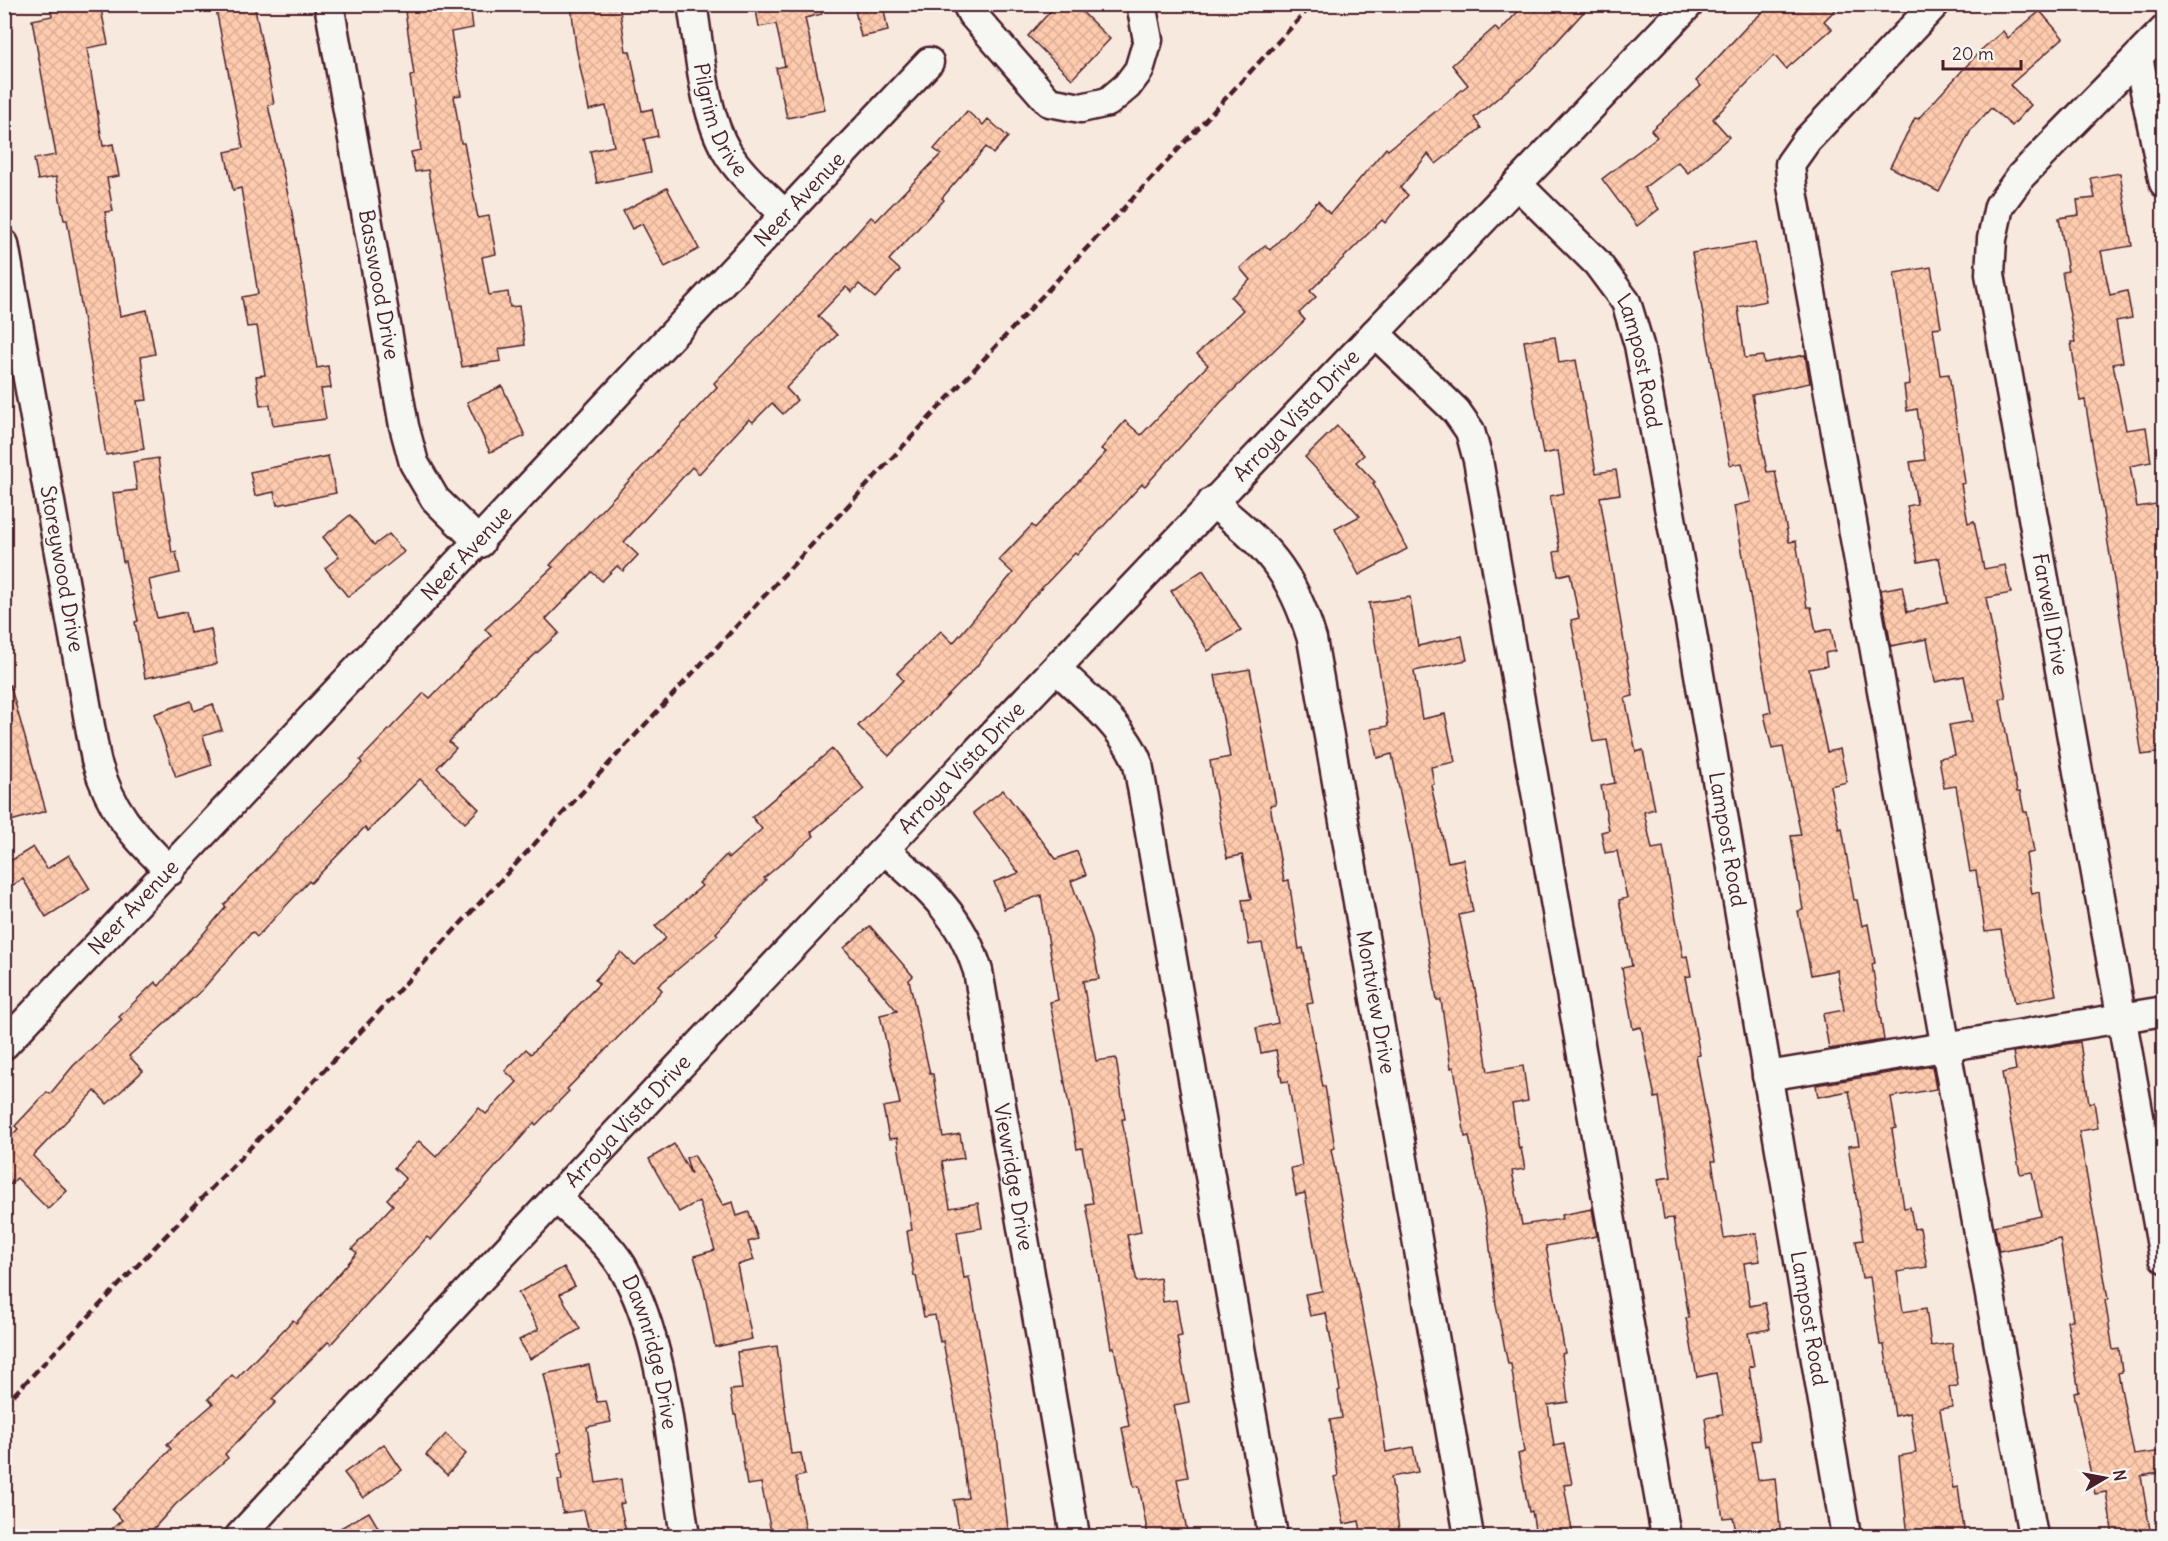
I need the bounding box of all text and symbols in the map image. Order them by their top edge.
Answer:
scale bar [1943,33,2021,71]
text: 20 m [1952,42,1994,65]
street label: Pilgrim Drive [688,61,754,182]
street label: Neer Avenue [748,146,851,252]
street label: Basswood Drive [353,207,406,362]
street label: Lampost Road [1611,288,1668,430]
street label: Arroya Vista Drive [1227,343,1365,487]
street label: Storeywood Drive [34,483,91,654]
street label: Neer Avenue [415,500,518,606]
street label: Farwell Drive [2027,551,2075,677]
street label: Arroya Vista Drive [892,696,1030,839]
street label: Lampost Road [1703,770,1752,909]
street label: Neer Avenue [82,854,184,960]
street label: Montview Drive [1350,928,1402,1076]
street label: Arroya Vista Drive [559,1049,696,1193]
street label: Viewridge Drive [988,1101,1040,1253]
street label: Lampost Road [1785,1249,1834,1388]
street label: Dawnridge Drive [616,1270,684,1431]
north arrow [2075,1448,2135,1508]
text: N [2109,1468,2131,1483]

